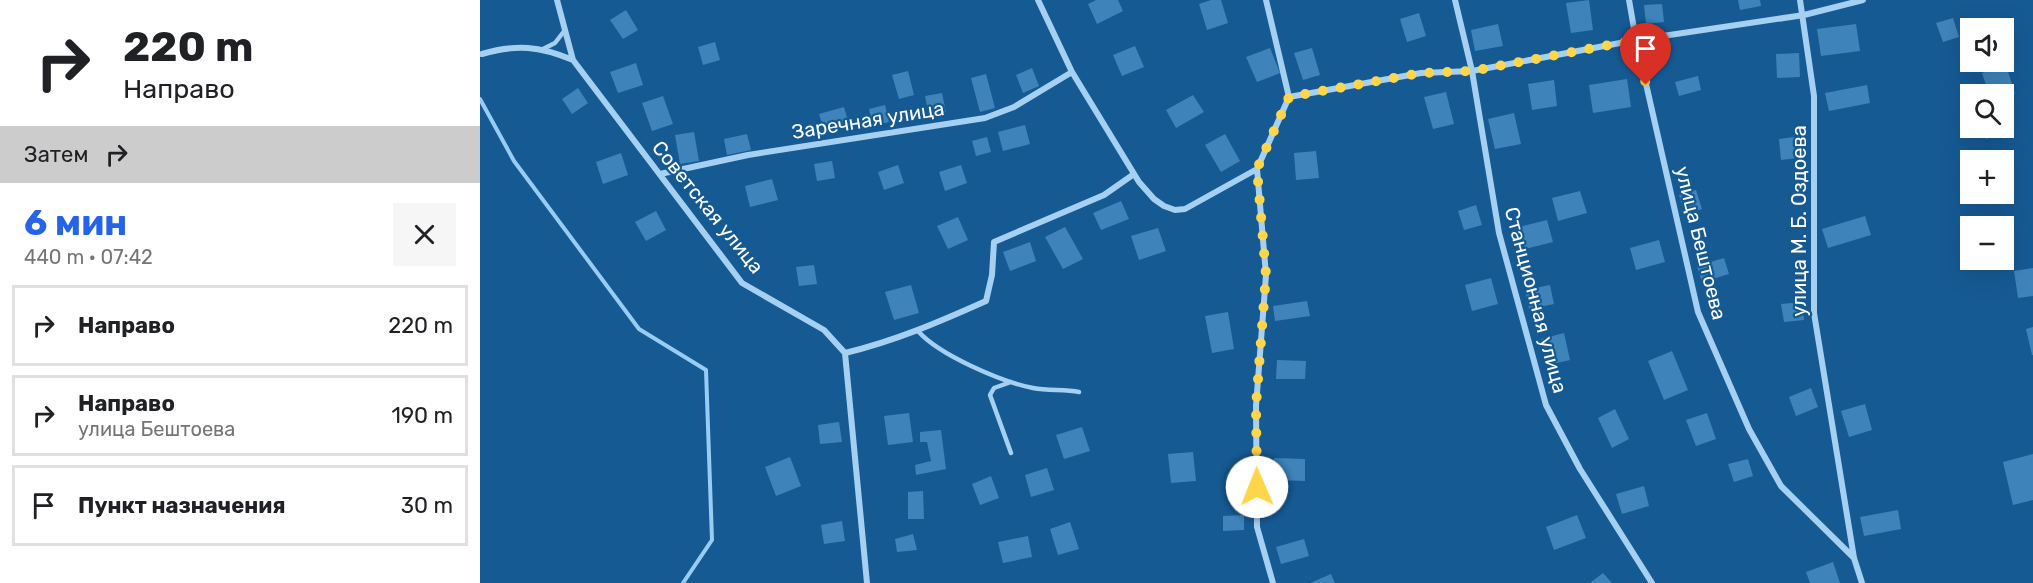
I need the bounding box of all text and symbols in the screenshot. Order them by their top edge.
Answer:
map controls [1960,18,2014,270]
button: sound [1960,18,2014,72]
text: 220 m [123,22,254,72]
pin [1620,23,1671,85]
icon: right [24,24,102,102]
icon: arrive [1629,32,1662,65]
text: Направо [123,73,235,105]
button: search [1960,84,2014,138]
street label: Заречная улица [790,96,946,144]
street label: улица М. Б. Оздоева [1787,125,1811,317]
street label: Советская улица [647,136,769,278]
icon: right [100,138,133,171]
text: Затем [24,141,88,168]
button: + [1960,150,2014,204]
street label: улица Бештоева [1670,164,1732,322]
text: 6 мин [24,201,127,244]
button: close [393,203,456,266]
street label: Станционная улица [1500,204,1572,396]
button: − [1960,216,2014,270]
text: 440 m · 07:42 [24,245,153,269]
icon: right [27,309,60,342]
text: Направо [78,312,175,339]
text: 220 m [388,312,453,339]
text: Направо [78,390,175,417]
icon: right [27,399,60,432]
text: 190 m [392,402,453,429]
text: улица Бештоева [78,417,235,441]
position arrow [1225,455,1289,519]
icon: arrive [27,489,60,522]
text: Пункт назначения [78,492,286,519]
text: 30 m [401,492,453,519]

